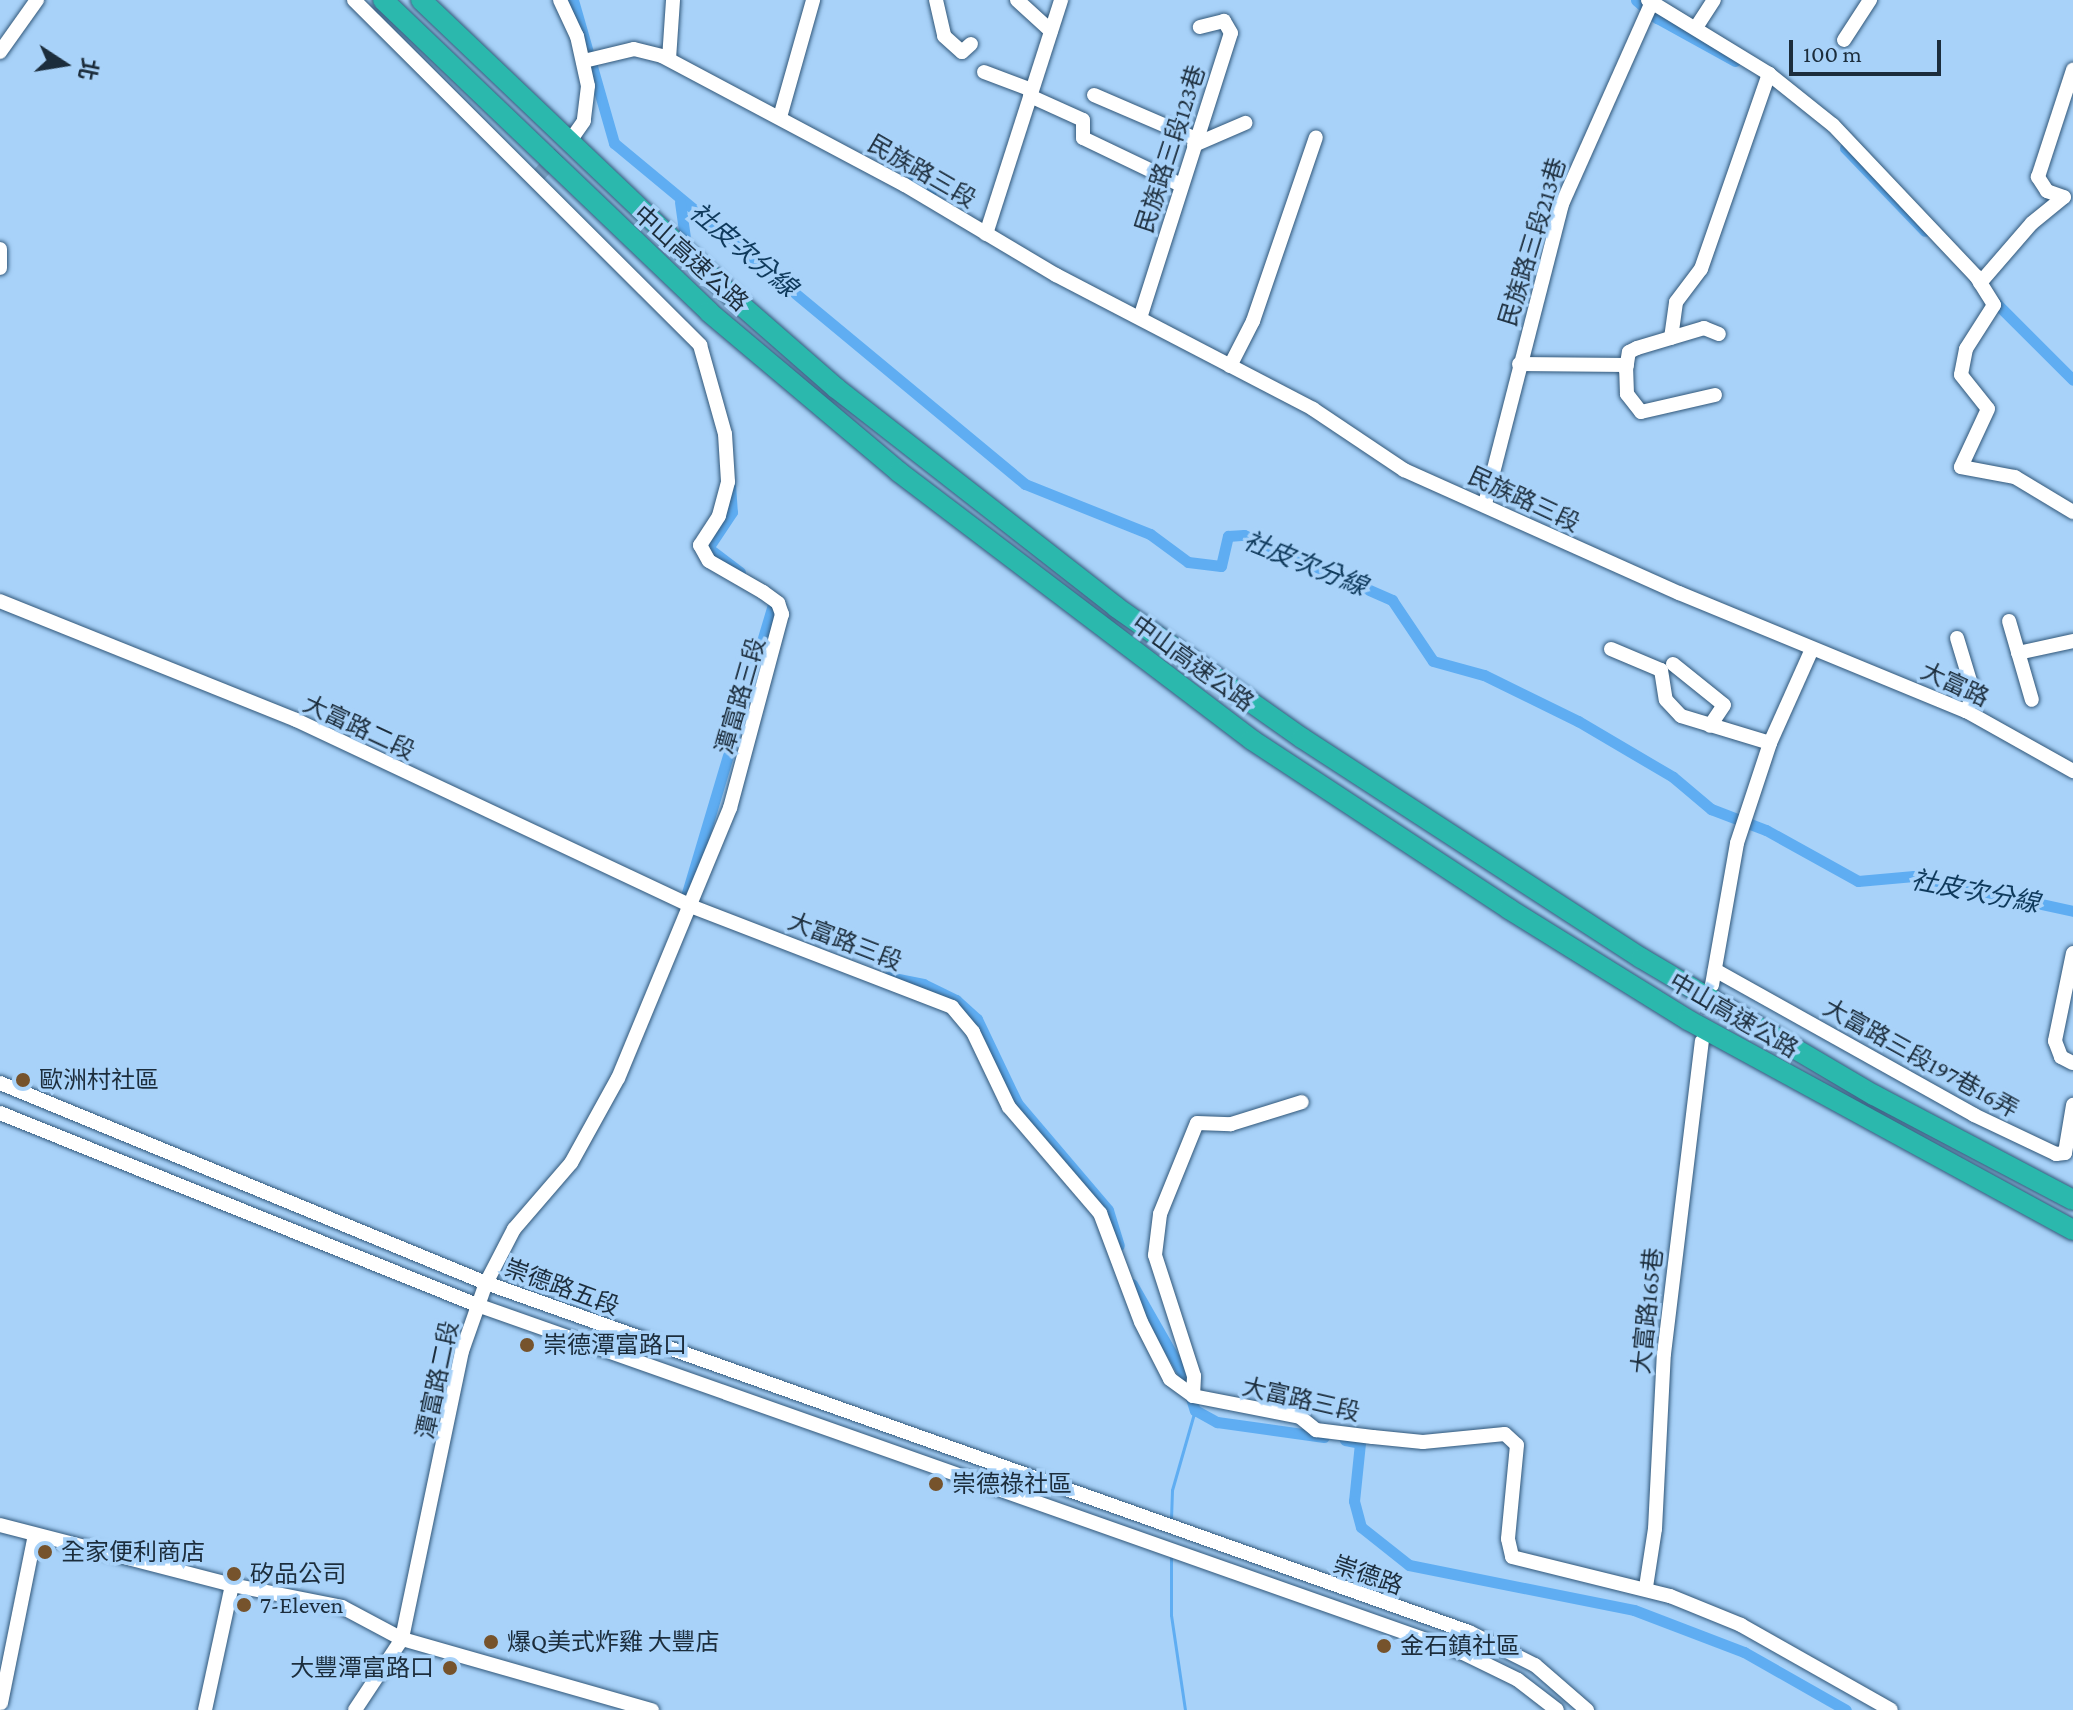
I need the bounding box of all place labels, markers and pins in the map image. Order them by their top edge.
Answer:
place label: 歐洲村社區 [39,1066,159,1094]
marker: 歐洲村社區 [14,1071,32,1089]
place label: 崇德潭富路口 [543,1331,687,1359]
marker: 崇德潭富路口 [518,1336,536,1354]
place label: 崇德祿社區 [952,1470,1072,1498]
marker: 崇德祿社區 [927,1475,945,1493]
place label: 全家便利商店 [61,1538,205,1566]
marker: 全家便利商店 [36,1543,54,1561]
place label: 矽品公司 [250,1560,346,1588]
marker: 矽品公司 [225,1565,243,1583]
place label: 7-Eleven [260,1591,343,1619]
marker: 7-Eleven [235,1596,253,1614]
place label: 爆Q美式炸雞 大豐店 [507,1628,720,1656]
place label: 金石鎮社區 [1400,1632,1520,1660]
marker: 爆Q美式炸雞 大豐店 [482,1633,500,1651]
marker: 金石鎮社區 [1375,1637,1393,1655]
place label: 大豐潭富路口 [290,1654,434,1682]
marker: 大豐潭富路口 [441,1659,459,1677]

